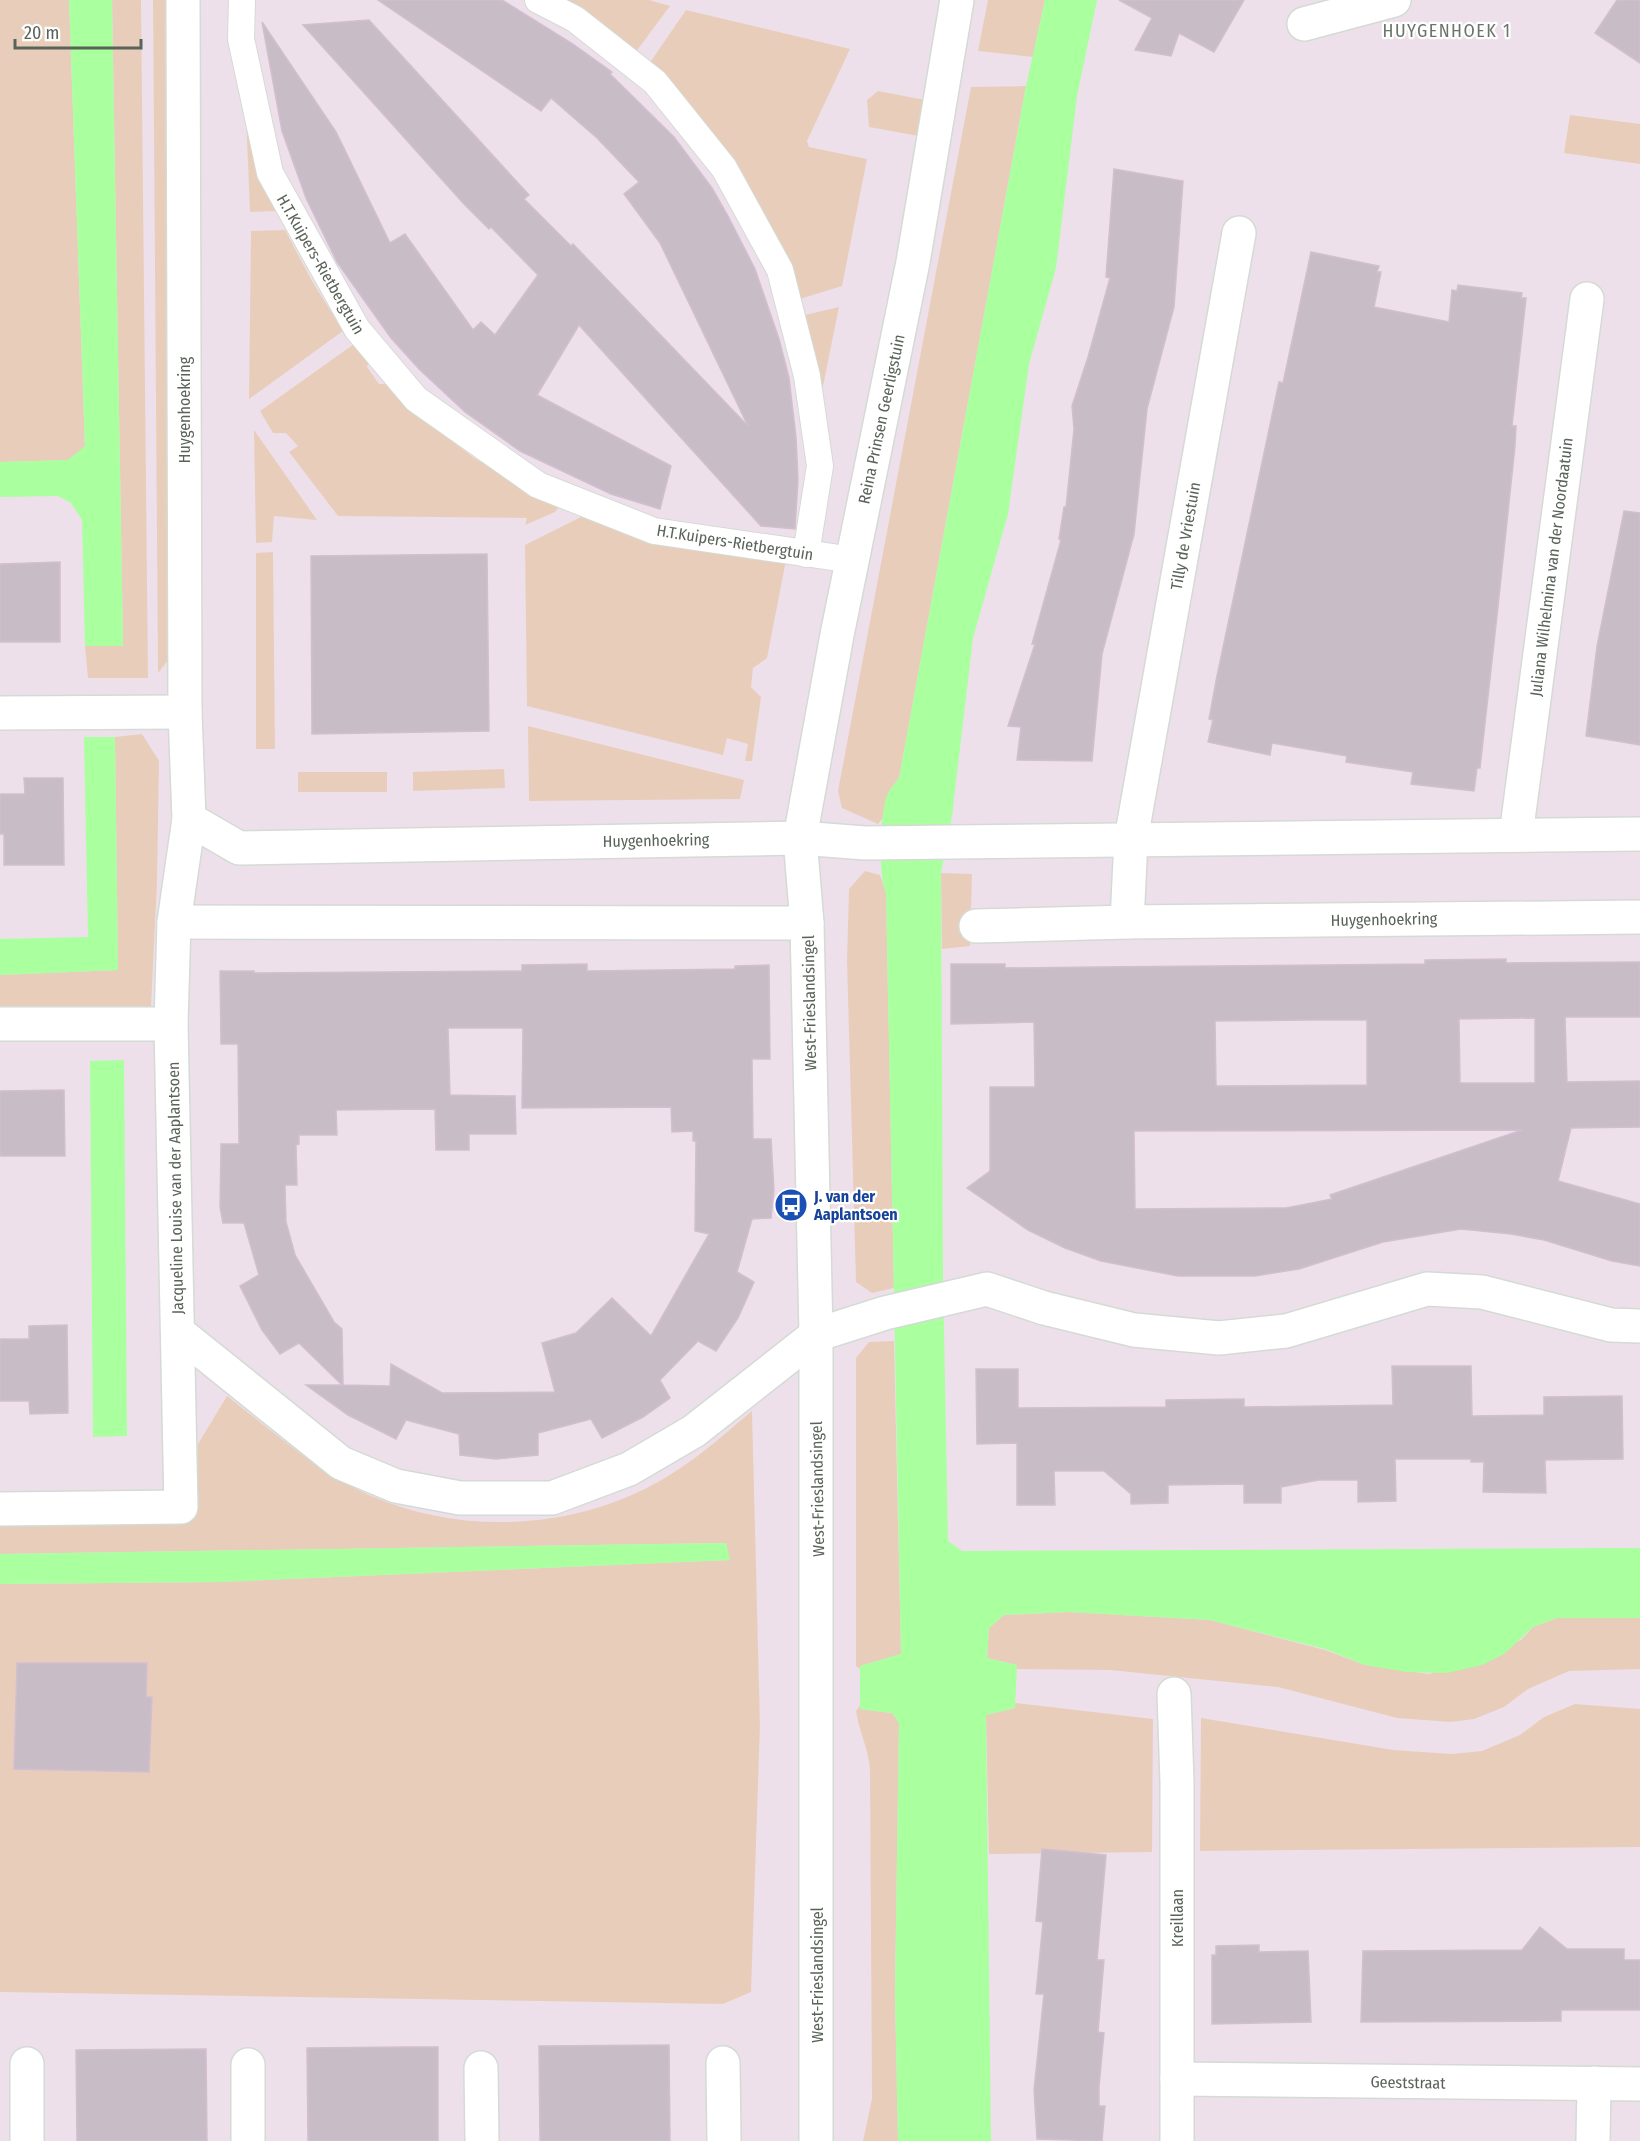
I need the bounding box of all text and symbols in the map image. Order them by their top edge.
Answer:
scale bar [15,12,141,50]
district label: HUYGENHOEK 1 [1382,20,1512,42]
text: 20 m [24,22,59,44]
street label: H.T.Kuipers-Rietbergtuin [273,191,368,338]
street label: Reina Prinsen Geerligstuin [854,333,909,505]
street label: Huygenhoekring [175,356,194,463]
street label: Juliana Wilhelmina van der Noordaatuin [1526,437,1577,698]
street label: Tilly de Vriestuin [1167,481,1204,592]
street label: H.T.Kuipers-Rietbergtuin [655,521,815,564]
street label: Huygenhoekring [603,830,710,851]
street label: Huygenhoekring [1331,909,1438,930]
street label: West-Frieslandsingel [799,935,820,1071]
street label: Jacqueline Louise van der Aaplantsoen [164,1061,187,1315]
bus stop icon: J. van der Aaplantsoen [773,1187,809,1223]
place label: J. van der Aaplantsoen [813,1187,898,1224]
street label: West-Frieslandsingel [807,1421,828,1557]
street label: Kreillaan [1168,1889,1187,1947]
street label: West-Frieslandsingel [808,1907,827,2043]
street label: Geeststraat [1370,2072,1446,2093]

